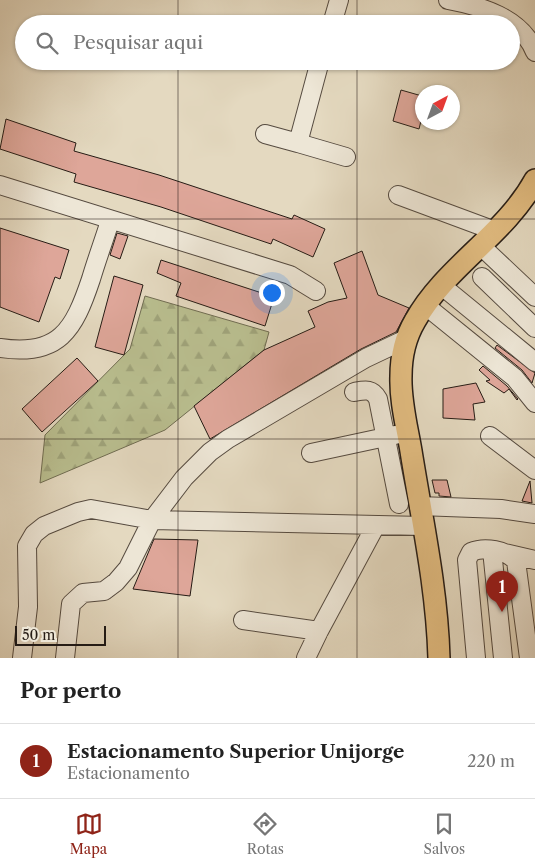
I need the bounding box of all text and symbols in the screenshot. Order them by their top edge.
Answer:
search box [15,15,520,70]
icon: search [33,29,61,57]
text: Pesquisar aqui [73,31,203,54]
north arrow [415,85,460,130]
your location [259,280,285,306]
pin: 1 [486,571,518,612]
scale bar [15,623,106,646]
text: 50 m [22,626,55,644]
text: Por perto [20,678,121,703]
text: Estacionamento Superior Unijorge [67,740,404,763]
text: 1 [32,751,40,771]
text: 220 m [467,751,515,771]
text: Estacionamento [67,763,190,783]
tab: Mapa [70,810,107,858]
tab: Rotas [247,810,284,858]
tab: Salvos [424,810,465,858]

